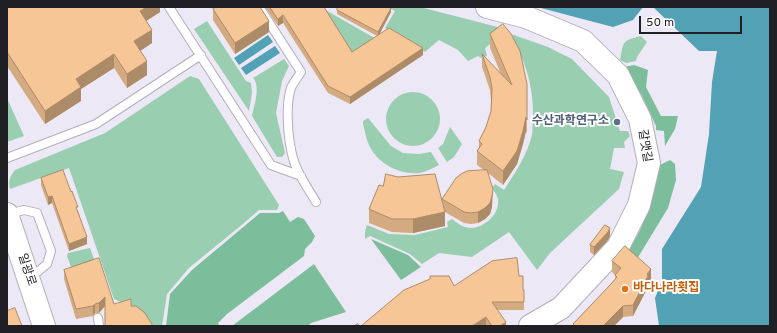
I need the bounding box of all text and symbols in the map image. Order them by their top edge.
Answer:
scale bar [641,8,744,34]
text: 50 m [646,15,674,31]
place label: 수산과학연구소 [532,115,609,129]
marker: 수산과학연구소 [612,117,622,127]
street label: 갈맷길 [634,129,654,163]
street label: 일광로 [14,252,38,288]
place label: 바다나라횟집 [633,282,699,296]
marker: 바다나라횟집 [620,284,630,294]

